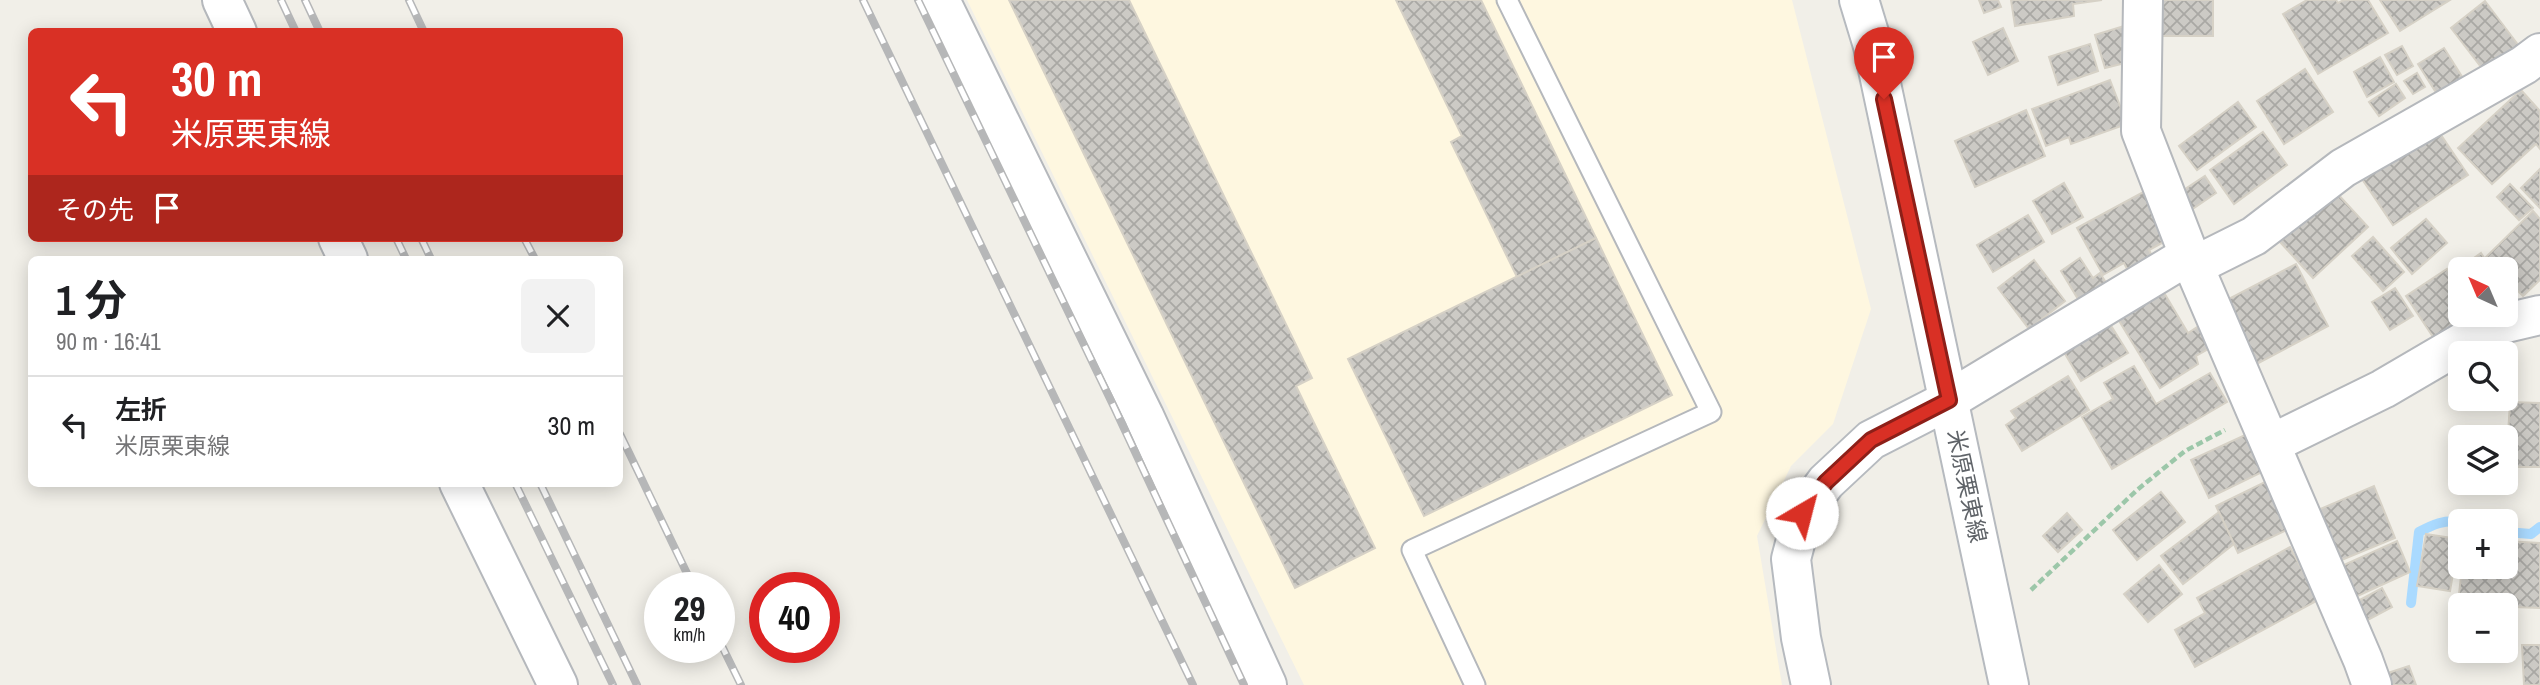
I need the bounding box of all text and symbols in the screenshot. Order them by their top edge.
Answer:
pin [1854,27,1914,99]
icon: arrive [1865,38,1903,76]
text: 30 m [171,45,263,111]
icon: left [56,56,147,147]
text: 米原栗東線 [171,112,331,155]
icon: arrive [148,189,186,227]
text: その先 [56,192,134,227]
north arrow [2448,257,2518,327]
map controls [2448,257,2518,663]
text: 1 分 [56,272,127,328]
button: close [521,279,595,353]
text: 90 m · 16:41 [56,326,161,357]
button: search [2448,341,2518,411]
text: 左折 [115,392,167,427]
icon: left [56,406,94,444]
text: 30 m [548,408,595,443]
button: layers [2448,425,2518,495]
street label: 米原栗東線 [1940,426,1995,545]
text: 米原栗東線 [115,430,230,461]
position arrow [1765,476,1839,550]
button: + [2448,509,2518,579]
speed limit sign: 40 [749,572,840,663]
text: 29 [674,585,705,632]
button: − [2448,593,2518,663]
text: km/h [674,622,706,647]

